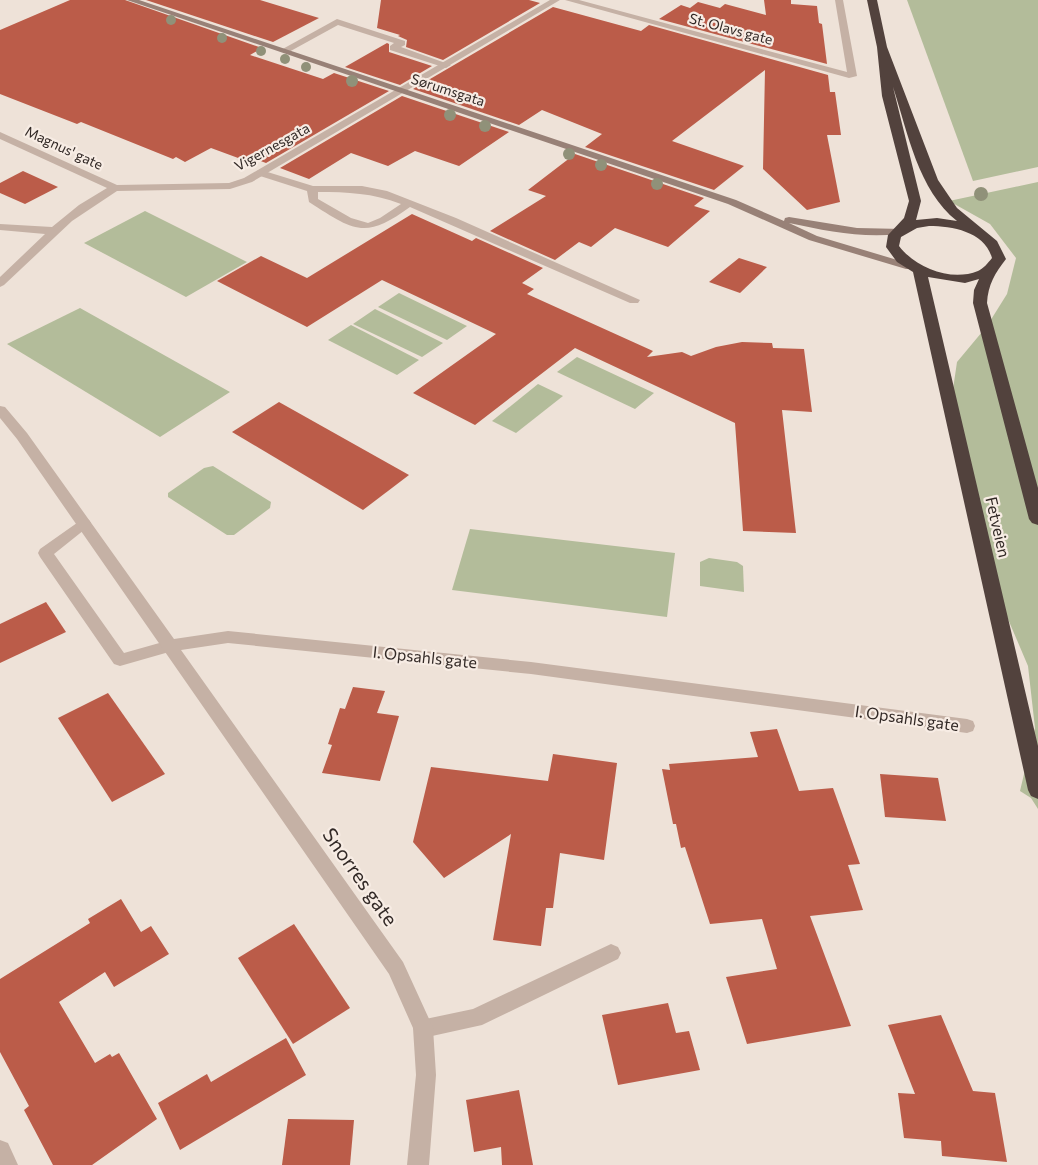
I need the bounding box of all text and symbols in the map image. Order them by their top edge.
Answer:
street label: St. Olavs gate [687,9,775,48]
street label: Sørumsgata [409,70,487,109]
street label: Vigernesgata [231,119,312,174]
street label: Magnus' gate [23,122,106,173]
street label: Fetveien [982,495,1015,559]
street label: I. Opsahls gate [372,642,478,671]
street label: I. Opsahls gate [854,701,960,734]
street label: Snorres gate [318,823,403,930]

